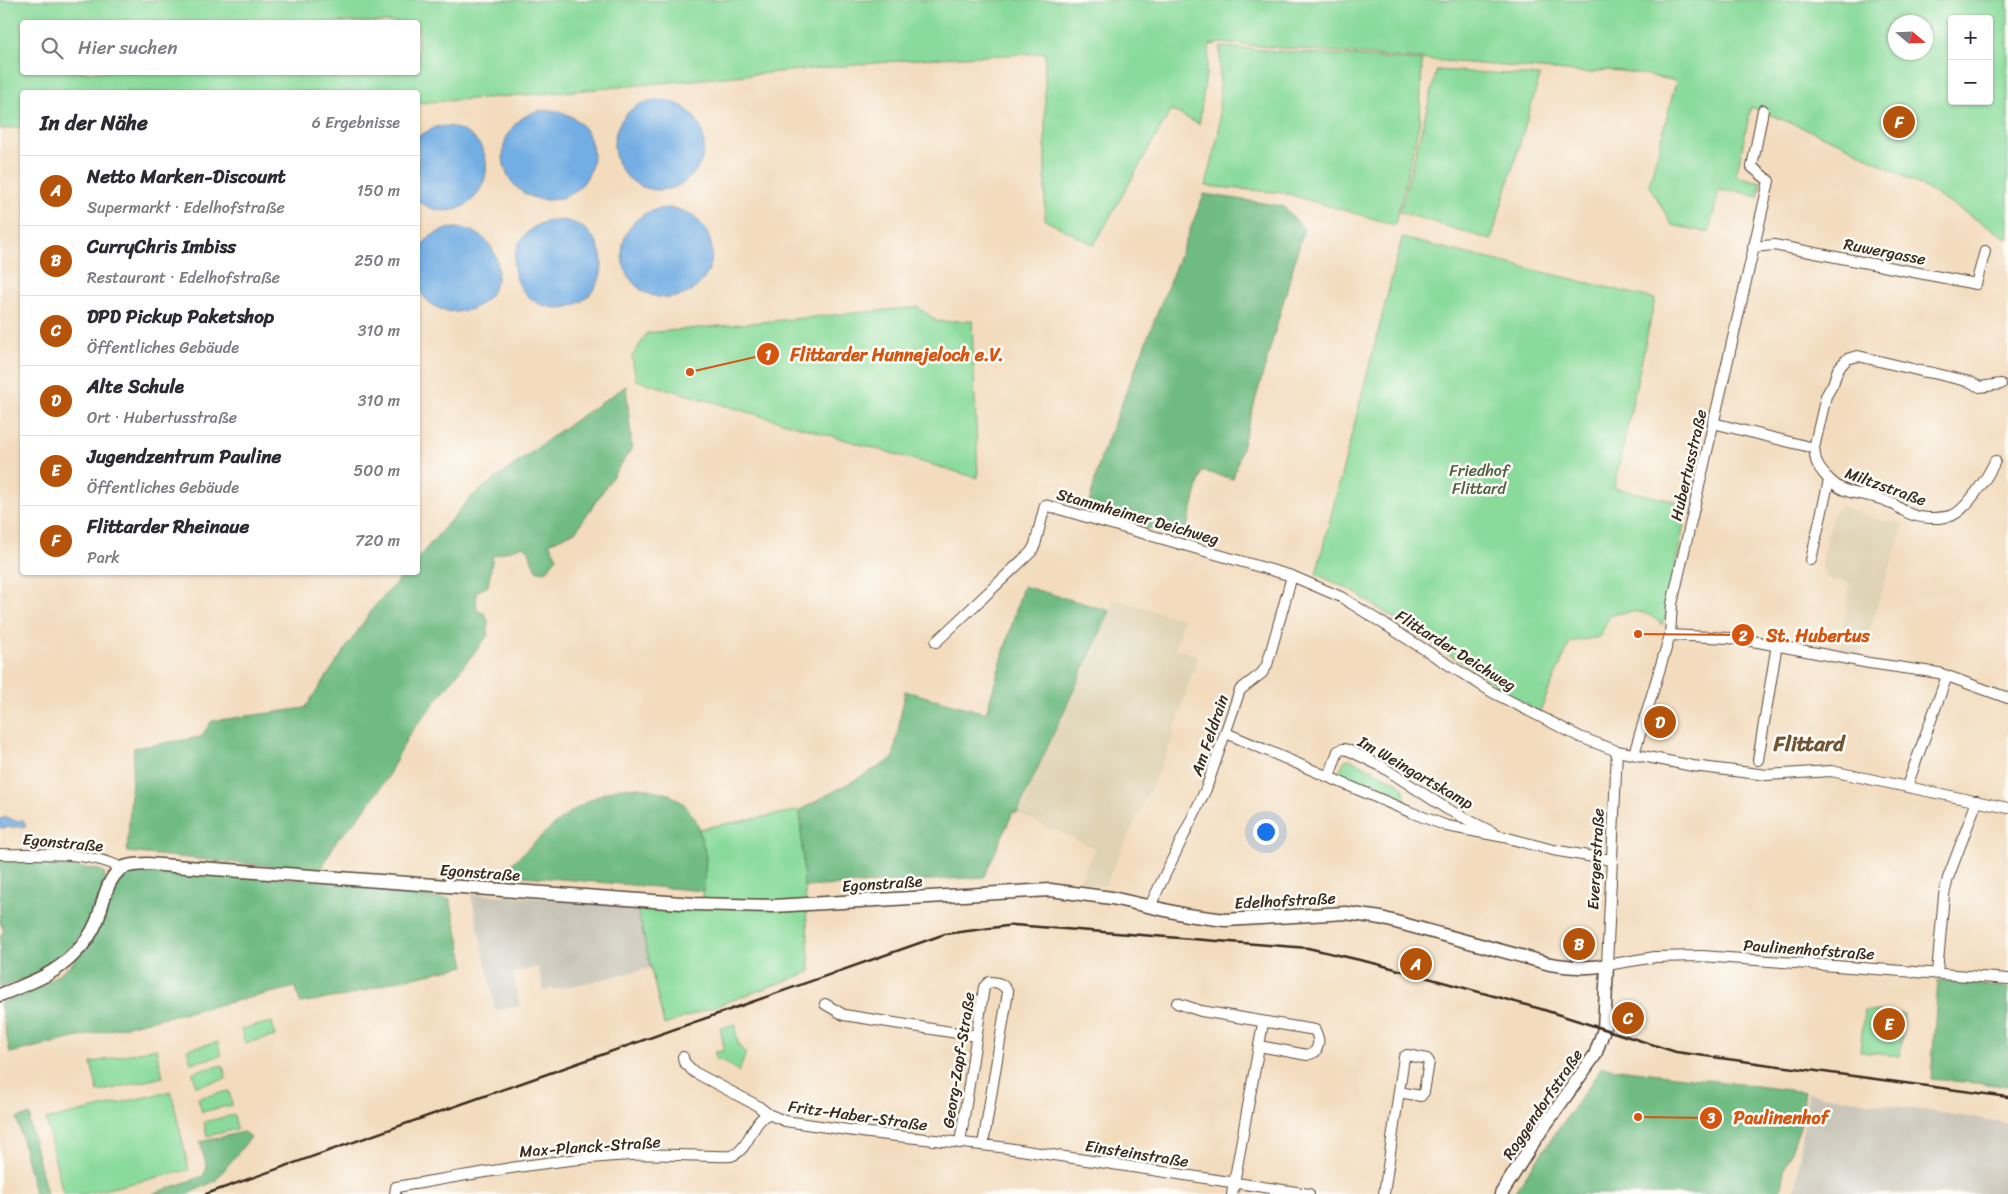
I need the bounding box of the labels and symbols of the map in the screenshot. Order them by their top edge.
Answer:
north arrow [1888,15,1933,60]
pin: F [1883,103,1915,141]
street label: Ruwergasse [1841,229,1929,274]
callout: Flittarder Hunnejeloch e.V. [756,338,1014,371]
text: Flittarder Hunnejeloch e.V. [789,339,1004,371]
text: 1 [765,342,772,368]
street label: Hubertusstraße [1662,407,1715,524]
park label: Friedhof Flittard [1449,456,1511,503]
street label: Miltzstraße [1841,458,1931,515]
street label: Stammheimer Deichweg [1053,479,1223,554]
street label: Flittarder Deichweg [1390,602,1522,699]
callout: St. Hubertus [1731,619,1879,652]
text: St. Hubertus [1765,620,1871,652]
text: 2 [1738,623,1748,649]
street label: Am Feldrain [1182,690,1237,781]
pin: D [1644,703,1676,741]
district label: Flittard [1773,725,1846,763]
street label: Im Weingartskamp [1351,727,1480,818]
street label: Evergerstraße [1578,808,1613,911]
your location [1253,819,1279,845]
street label: Egonstraße [22,825,105,860]
street label: Egonstraße [439,855,521,890]
street label: Egonstraße [841,866,924,901]
street label: Edelhofstraße [1234,883,1336,918]
pin: B [1563,925,1595,963]
street label: Paulinenhofstraße [1742,930,1876,969]
pin: A [1400,945,1432,983]
street label: Georg-Zapf-Straße [933,990,984,1130]
pin: C [1612,999,1644,1037]
pin: E [1873,1005,1905,1043]
street label: Roggendorfstraße [1494,1043,1590,1166]
street label: Fritz-Haber-Straße [786,1091,929,1140]
callout: Paulinenhof [1699,1102,1839,1135]
text: Paulinenhof [1734,1102,1831,1134]
text: 3 [1706,1105,1716,1131]
street label: Max-Planck-Straße [518,1127,662,1166]
street label: Einsteinstraße [1083,1131,1191,1176]

